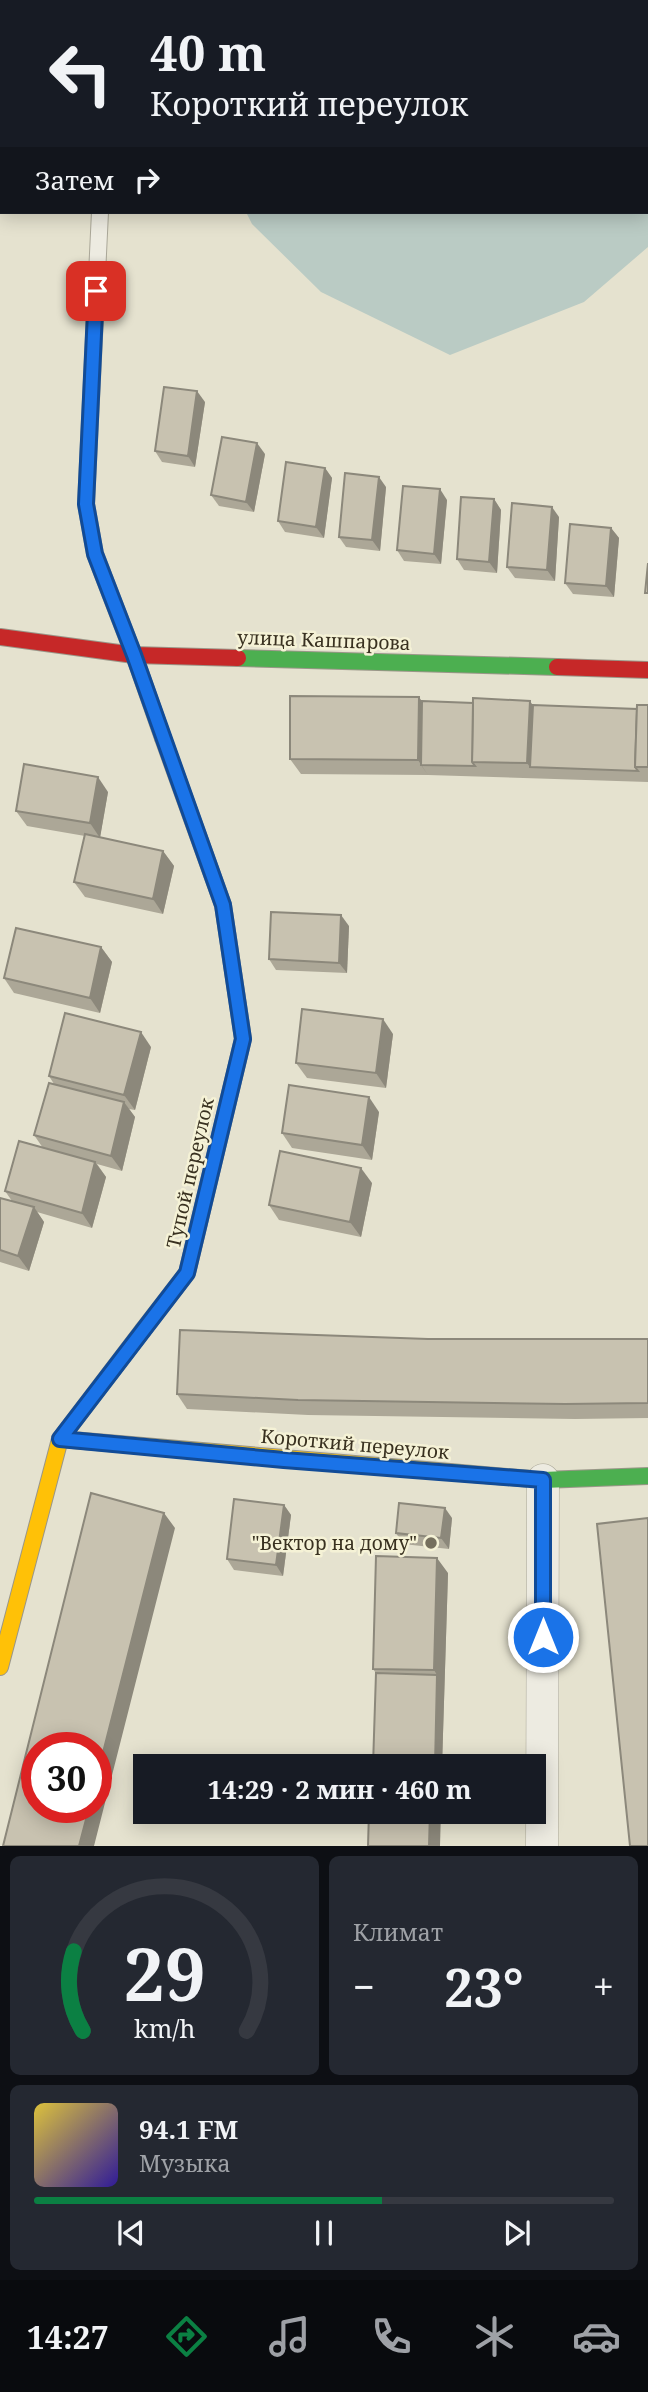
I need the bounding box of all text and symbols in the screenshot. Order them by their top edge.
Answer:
text: 40 m [150,19,266,85]
icon: left [35,28,126,119]
text: Короткий переулок [150,82,468,125]
icon: right [128,161,166,199]
text: Затем [35,162,114,198]
pin [66,261,126,321]
icon: arrive [77,272,115,310]
street label: улица Кашпарова [237,624,411,656]
street label: Тупой переулок [160,1095,220,1251]
street label: Короткий переулок [260,1423,451,1465]
place label: "Вектор на дому" [252,1530,417,1556]
marker: "Вектор на дому" [423,1535,439,1551]
position arrow [506,1600,580,1674]
speed limit sign: 30 [21,1732,112,1823]
text: 14:29 · 2 мин · 460 m [207,1771,472,1807]
text: Климат [353,1916,443,1948]
text: 29 [123,1924,206,2023]
text: 23° [444,1951,524,2022]
text: − [353,1960,375,2012]
text: + [593,1960,614,2012]
text: km/h [134,2011,195,2045]
text: 94.1 FM [139,2111,238,2147]
text: Музыка [139,2147,231,2179]
icon: previous [112,2214,150,2252]
icon: pause [305,2214,343,2252]
icon: next [498,2214,536,2252]
icon: directions [162,2312,211,2361]
icon: music [265,2312,314,2361]
icon: phone [367,2312,416,2361]
icon: climate [470,2312,519,2361]
icon: car [572,2312,621,2361]
text: 14:27 [27,2315,109,2358]

